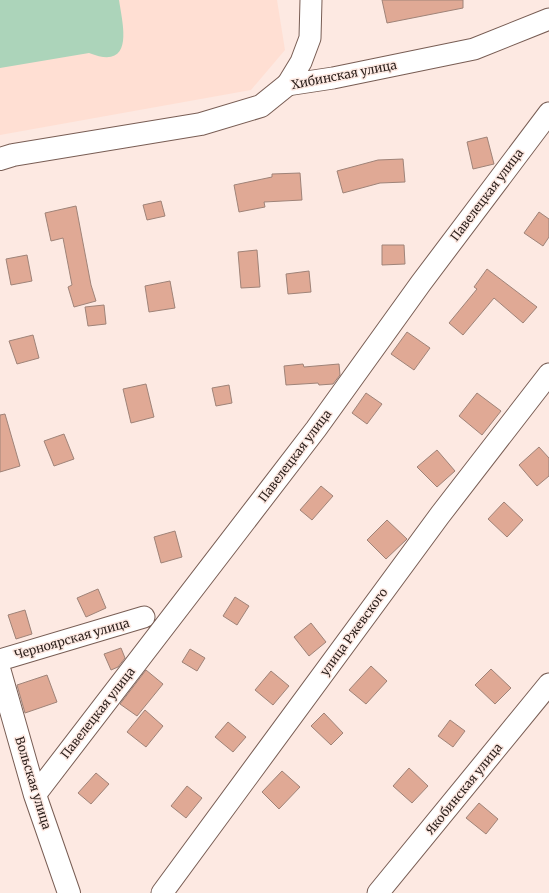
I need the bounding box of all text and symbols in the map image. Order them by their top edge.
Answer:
street label: Хибинская улица [290,57,398,92]
street label: Павелецкая улица [447,145,527,244]
street label: Павелецкая улица [255,406,335,505]
street label: улица Ржевского [317,585,390,678]
street label: Черноярская улица [13,615,132,662]
street label: Павелецкая улица [57,664,138,761]
street label: Вольская улица [12,735,55,832]
street label: Якобинская улица [422,739,505,837]

